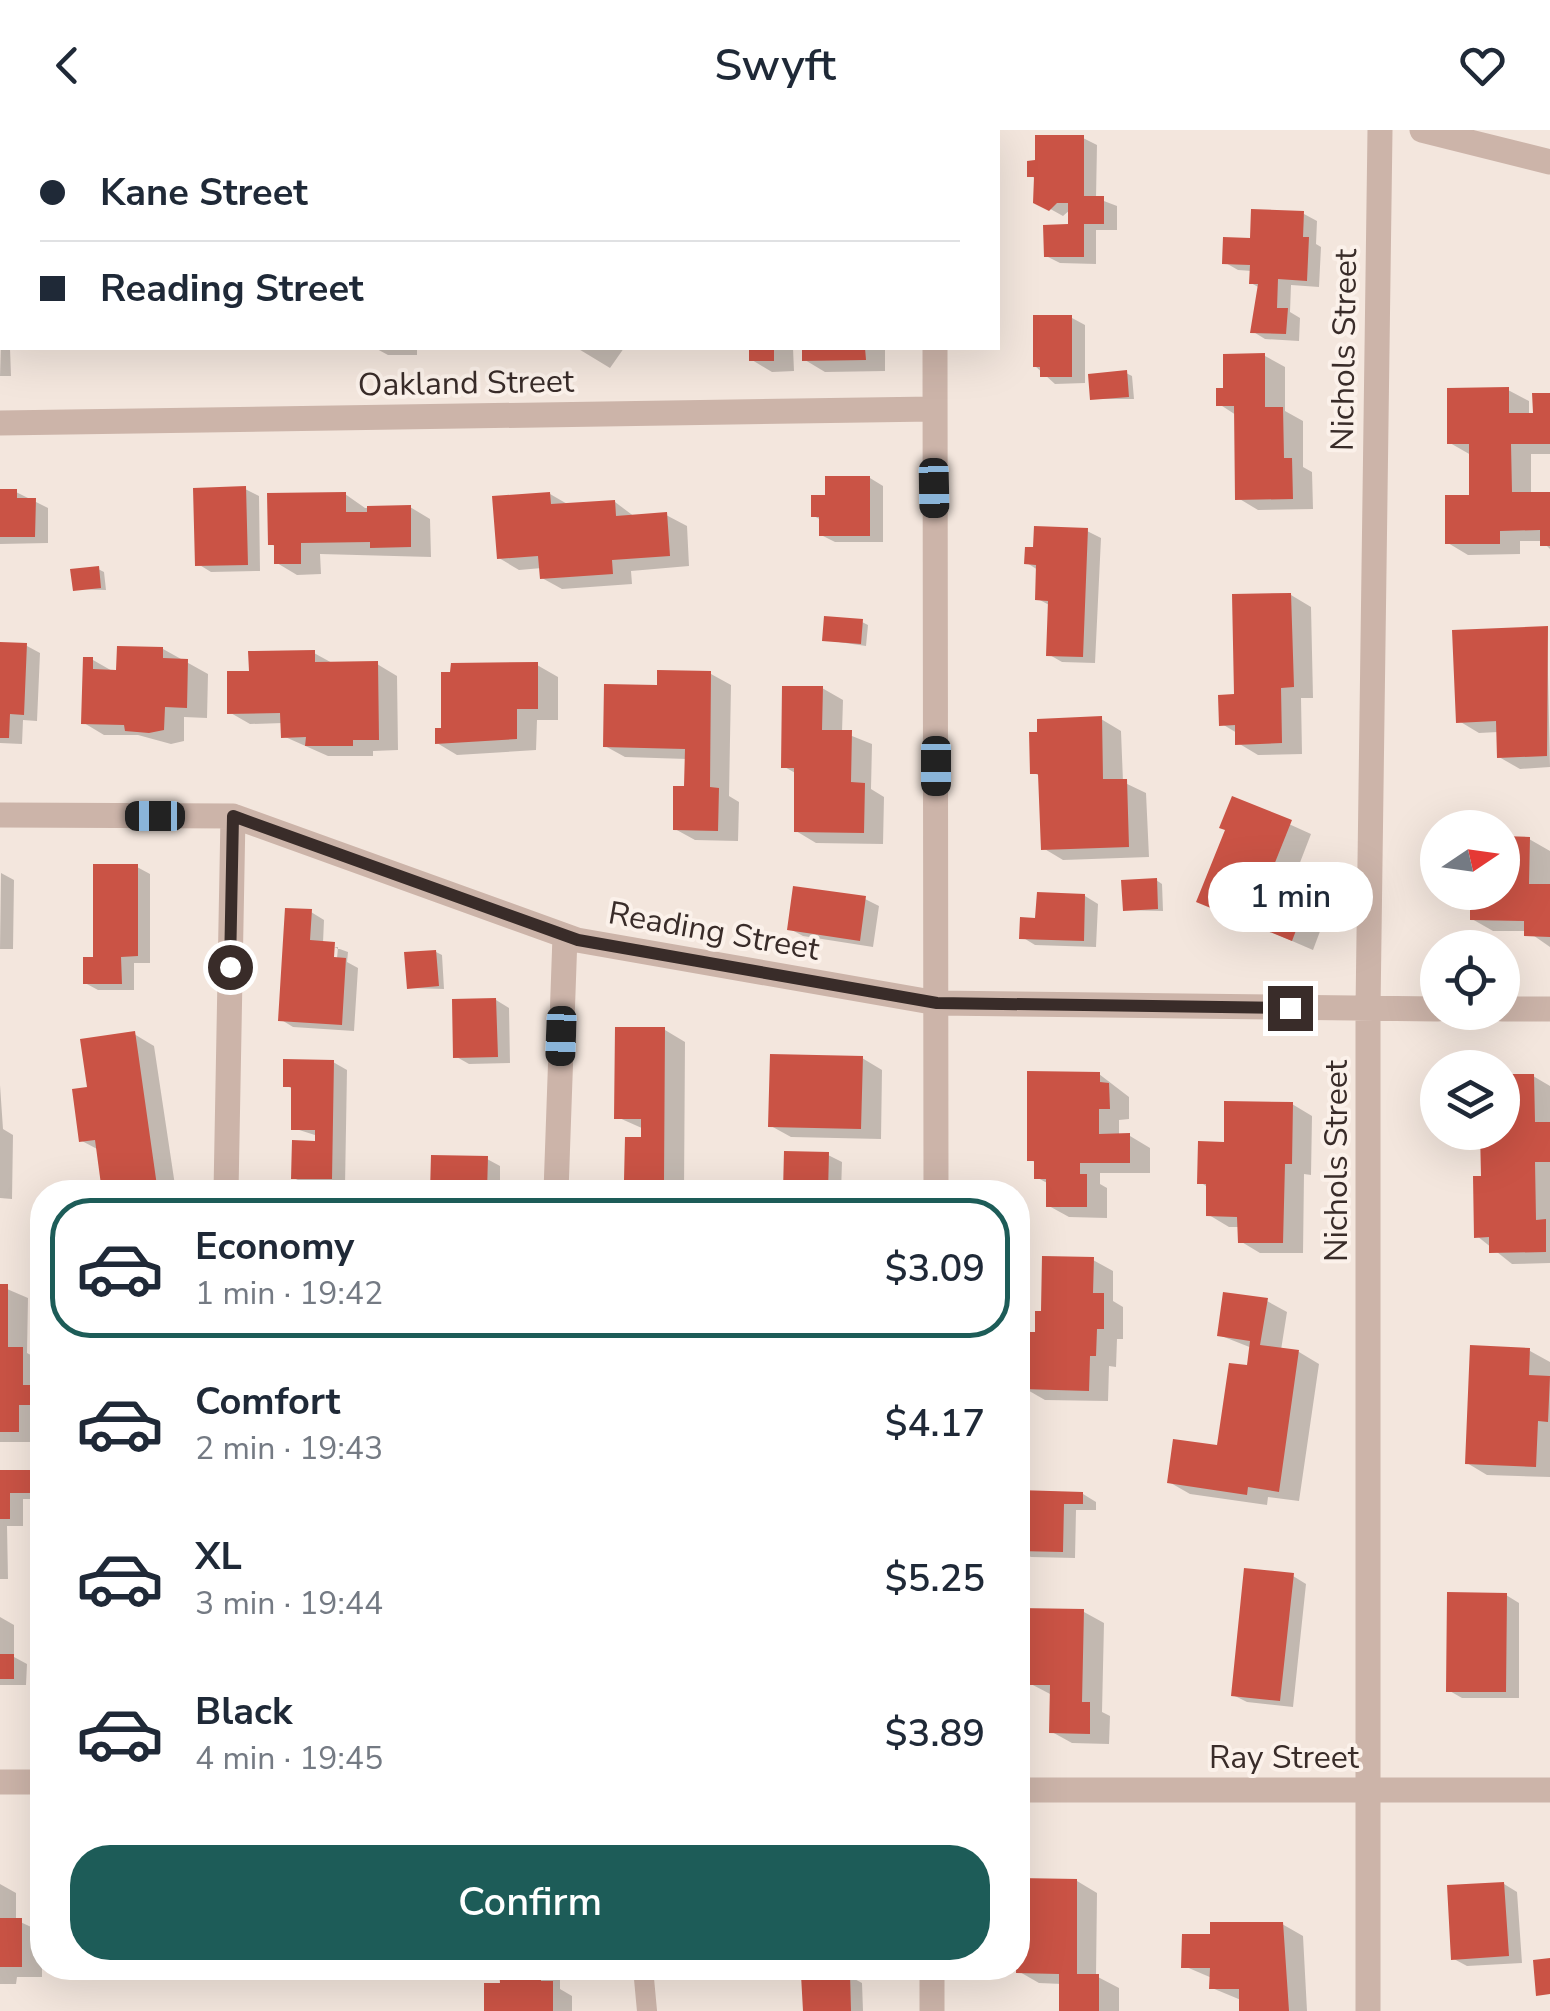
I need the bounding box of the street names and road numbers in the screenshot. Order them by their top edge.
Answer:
street label: Nichols Street [1321,248,1367,451]
street label: Oakland Street [357,360,575,406]
street label: Reading Street [605,891,824,971]
street label: Nichols Street [1315,1059,1358,1262]
street label: Ray Street [1209,1736,1360,1779]

